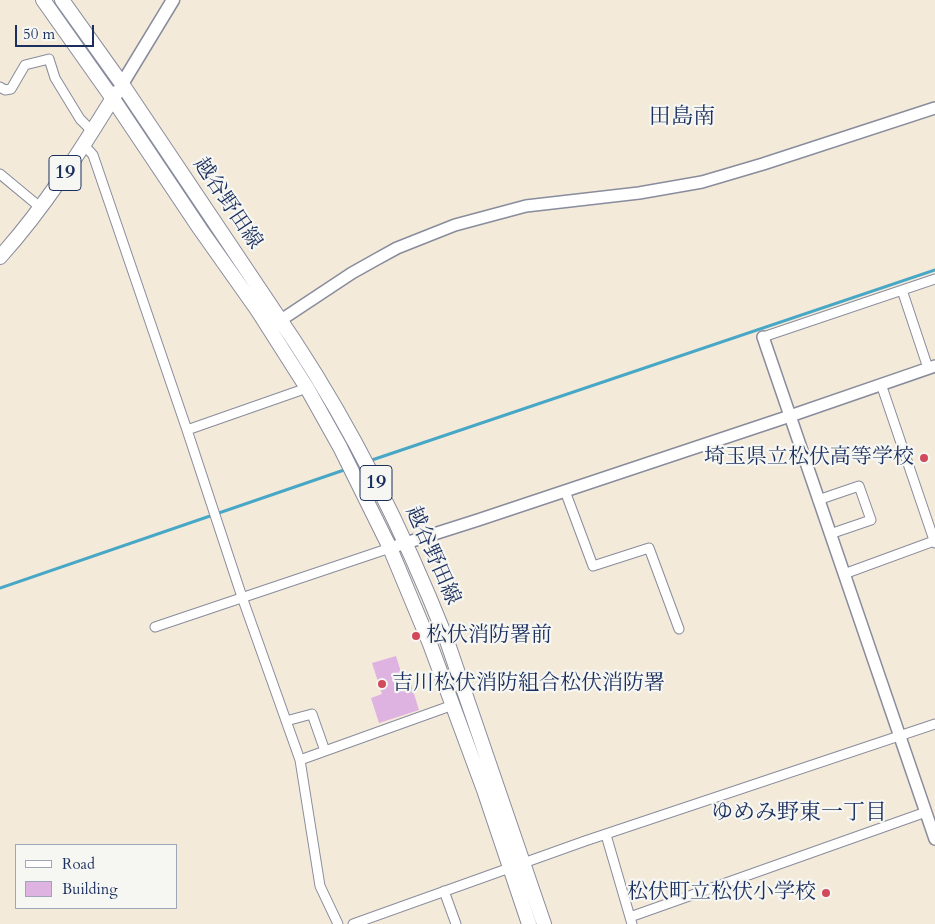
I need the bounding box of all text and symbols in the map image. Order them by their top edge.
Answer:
scale bar [18,15,96,47]
text: 50 m [23,24,55,44]
district label: 田島南 [649,105,715,131]
street label: 越谷野田線 [187,153,267,255]
road number: 19 [49,156,81,190]
place label: 埼玉県立松伏高等学校 [704,445,914,471]
marker: 埼玉県立松伏高等学校 [918,452,930,464]
road number: 19 [360,466,392,500]
street label: 越谷野田線 [399,503,465,609]
place label: 松伏消防署前 [426,623,552,649]
marker: 松伏消防署前 [410,630,422,642]
place label: 吉川松伏消防組合松伏消防署 [392,671,665,697]
marker: 吉川松伏消防組合松伏消防署 [376,678,388,690]
district label: ゆめみ野東一丁目 [711,801,887,827]
legend [15,844,178,909]
text: Road [62,854,95,874]
text: Building [62,879,118,899]
place label: 松伏町立松伏小学校 [627,880,816,906]
marker: 松伏町立松伏小学校 [820,887,832,899]

